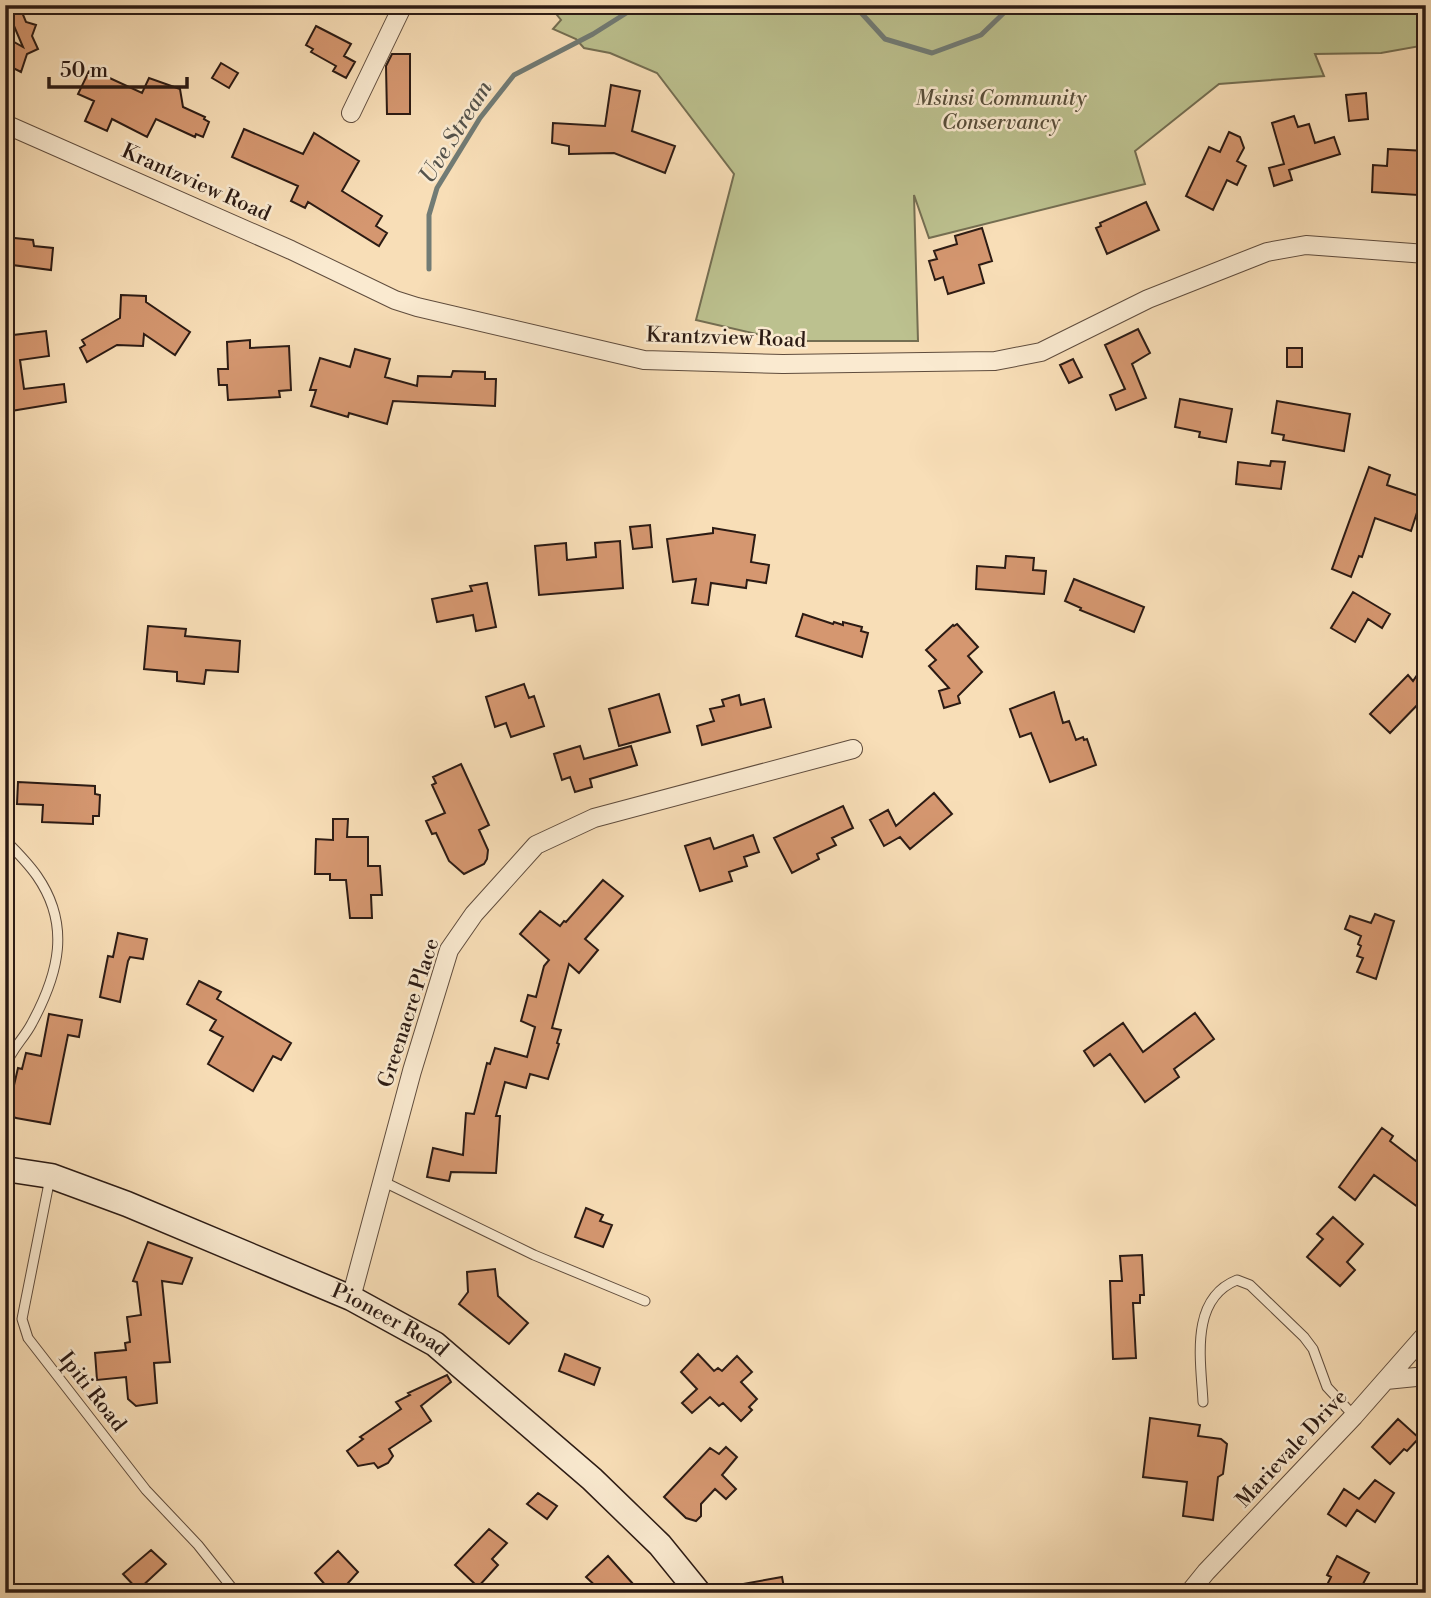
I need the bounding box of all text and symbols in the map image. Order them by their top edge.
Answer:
scale bar [49,46,187,90]
text: 50 m [60,58,108,84]
water label: Uve Stream [413,75,499,189]
park label: Msinsi Community Conservancy [915,86,1088,136]
street label: Krantzview Road [117,139,275,228]
street label: Krantzview Road [645,322,807,354]
street label: Greenacre Place [373,935,445,1091]
street label: Pioneer Road [328,1278,454,1363]
street label: Ipiti Road [53,1347,131,1437]
street label: Marievale Drive [1231,1385,1353,1513]

